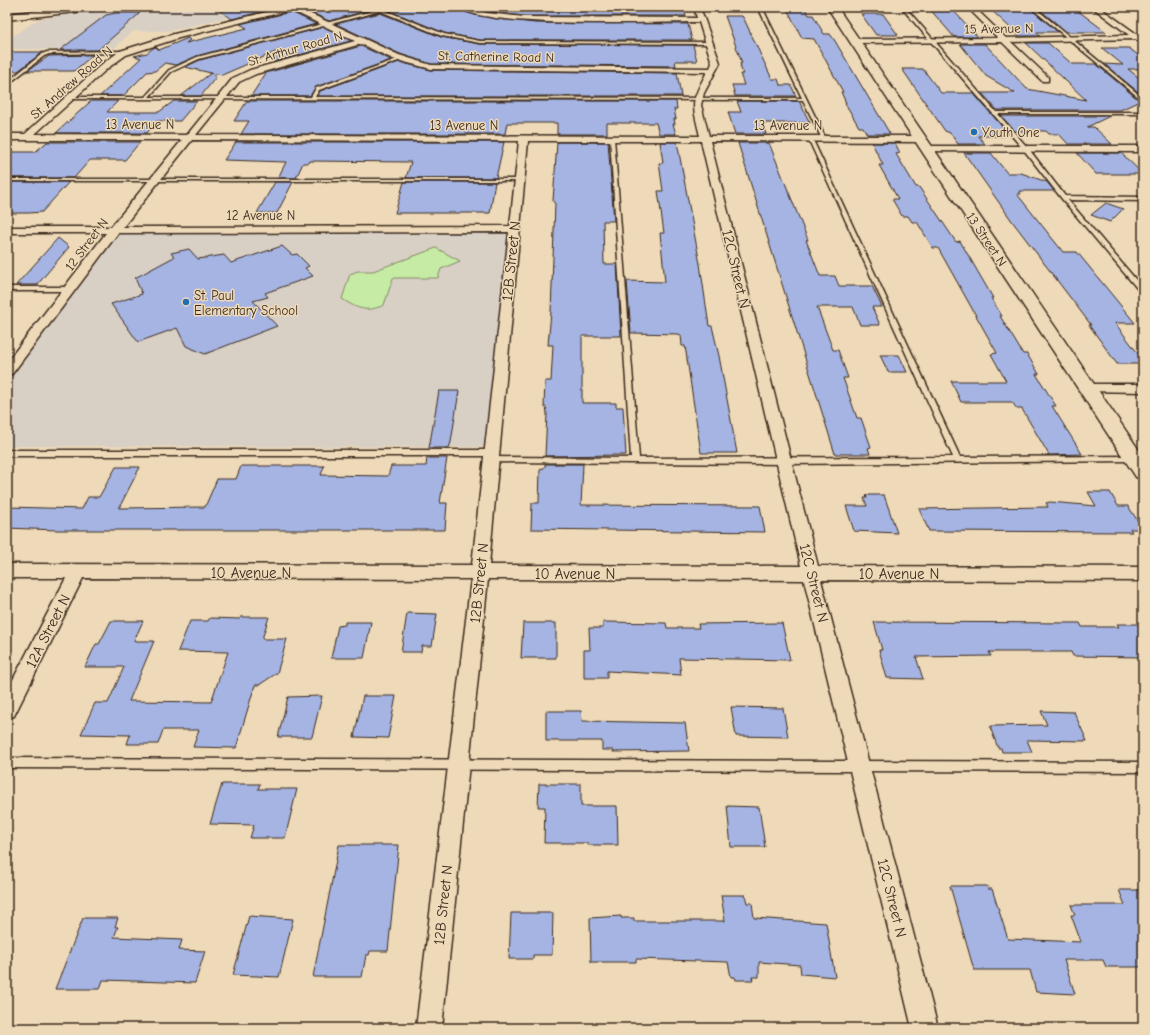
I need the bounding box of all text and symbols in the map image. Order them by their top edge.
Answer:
street label: 15 Avenue N [964,20,1034,37]
street label: St. Arthur Road N [246,28,344,69]
street label: St. Andrew Road N [27,43,115,122]
street label: St. Catherine Road N [438,48,554,65]
street label: 13 Avenue N [106,117,174,132]
street label: 13 Avenue N [430,118,498,133]
street label: 13 Avenue N [754,118,822,133]
place label: Youth One [982,125,1040,140]
marker: Youth One [969,127,979,137]
street label: 12 Avenue N [227,208,295,223]
street label: 13 Street N [963,210,1010,269]
street label: 12 Street N [62,215,111,273]
street label: 12B Street N [498,220,524,302]
street label: 12C Street N [718,228,754,310]
place label: St. Paul Elementary School [194,288,298,318]
marker: St. Paul Elementary School [181,297,191,307]
street label: 12B Street N [466,542,492,624]
street label: 12C Street N [796,542,832,624]
street label: 10 Avenue N [211,564,291,582]
street label: 10 Avenue N [535,565,615,583]
street label: 10 Avenue N [859,565,939,583]
street label: 12A Street N [22,591,74,671]
street label: 12C Street N [874,857,910,939]
street label: 12B Street N [430,864,456,946]

